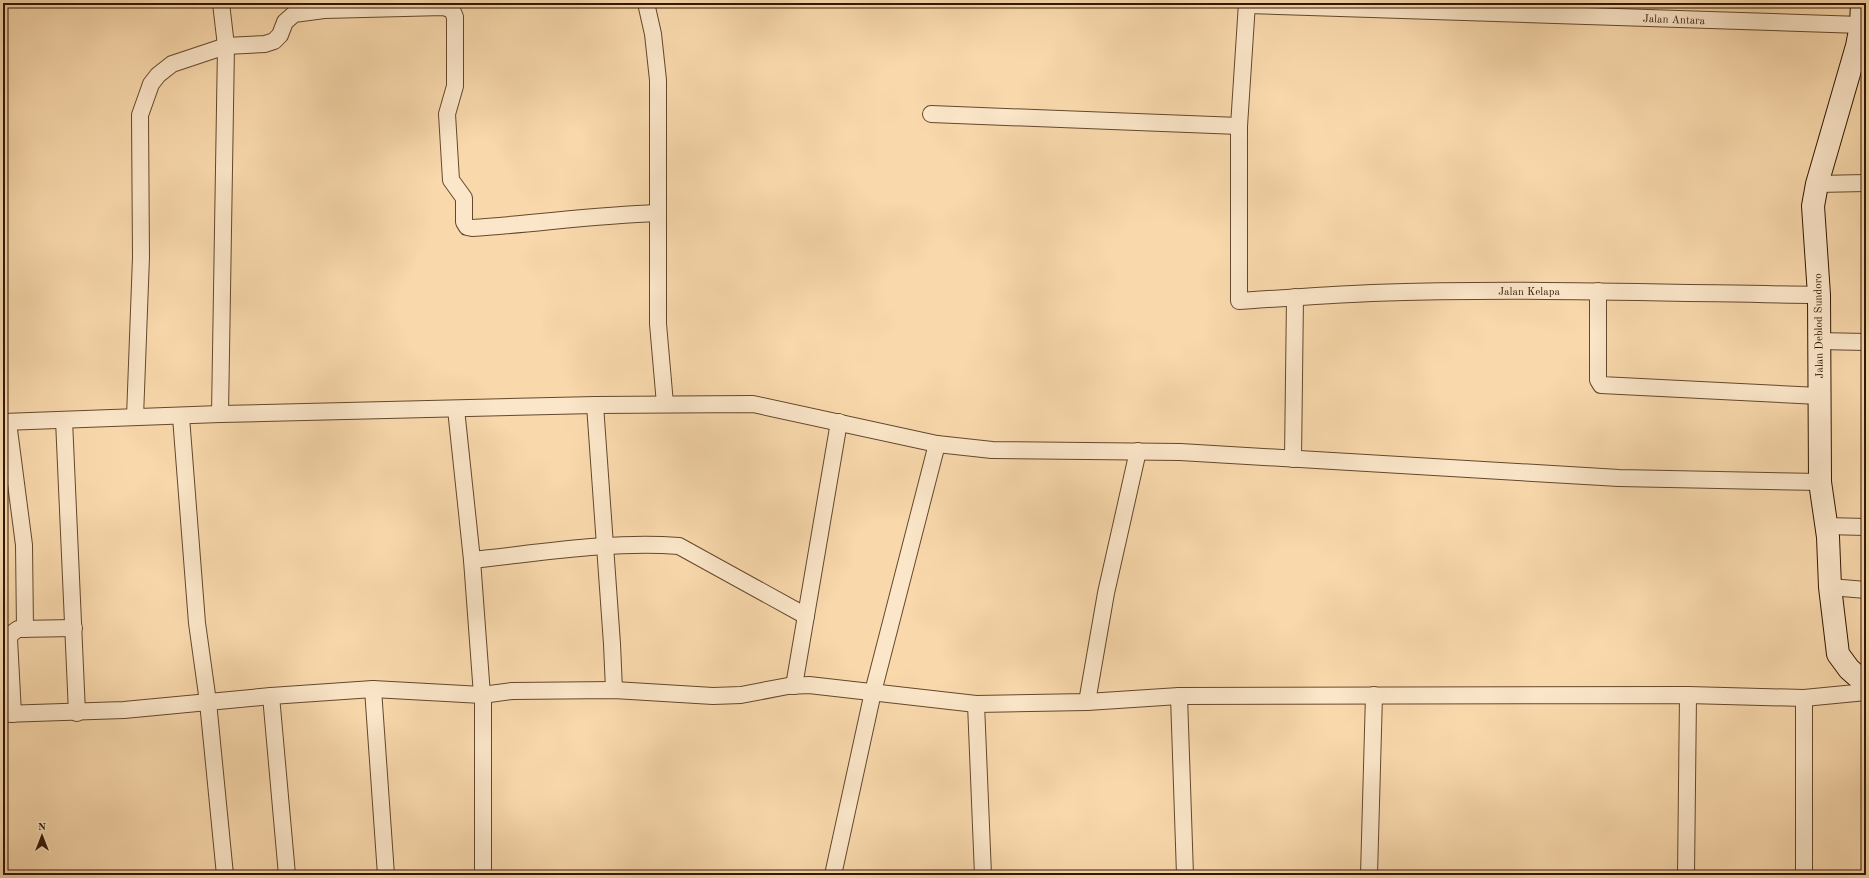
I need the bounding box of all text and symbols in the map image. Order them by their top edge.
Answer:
street label: Jalan Antara [1643,14,1706,27]
street label: Jalan Deblod Sundoro [1813,273,1826,379]
street label: Jalan Kelapa [1498,287,1560,298]
north arrow [22,816,62,856]
text: N [38,822,47,833]

